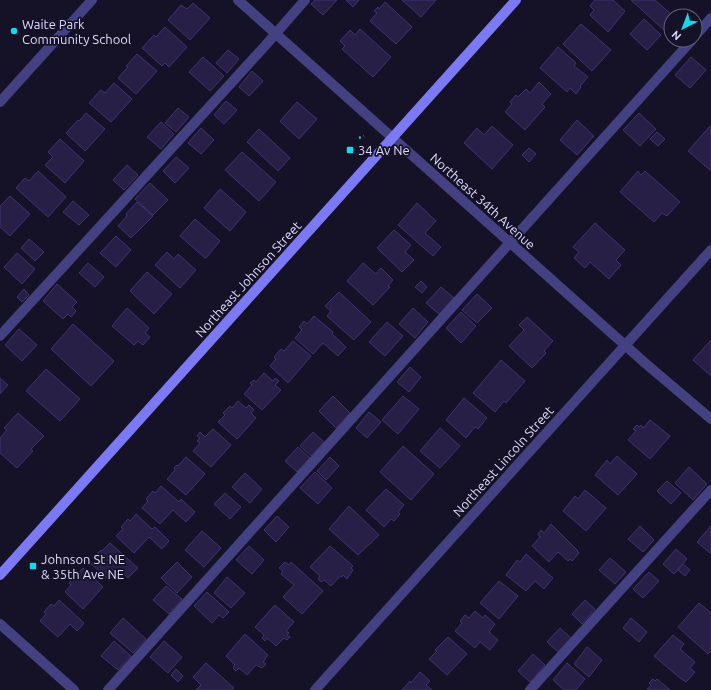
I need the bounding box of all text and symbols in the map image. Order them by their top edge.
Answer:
north arrow [663,8,703,48]
place label: Waite Park Community School [22,17,132,46]
marker: Waite Park Community School [9,26,19,36]
text: N [669,28,683,43]
place label: 34 Av Ne [358,143,410,157]
marker: 34 Av Ne [345,145,355,155]
street label: Northeast 34th Avenue [428,150,538,252]
street label: Northeast Johnson Street [192,218,304,340]
street label: Northeast Lincoln Street [450,403,556,519]
place label: Johnson St NE & 35th Ave NE [41,552,125,581]
marker: Johnson St NE & 35th Ave NE [28,561,38,571]

